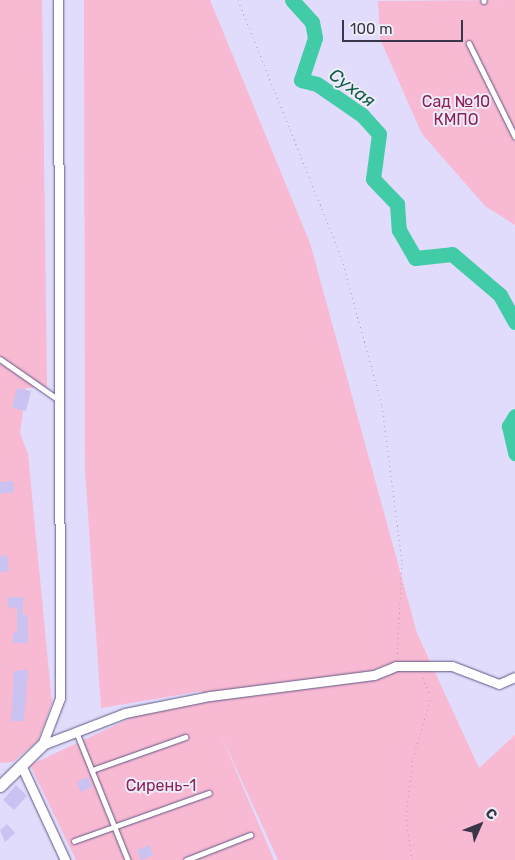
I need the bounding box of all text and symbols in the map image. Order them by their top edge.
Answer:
scale bar [345,10,466,42]
text: 100 m [350,20,392,38]
water label: Сухая [325,64,379,112]
park label: Сад №10 КМПО [422,92,490,130]
park label: Сирень-1 [126,776,196,796]
north arrow [455,800,505,850]
text: С [482,805,501,824]

